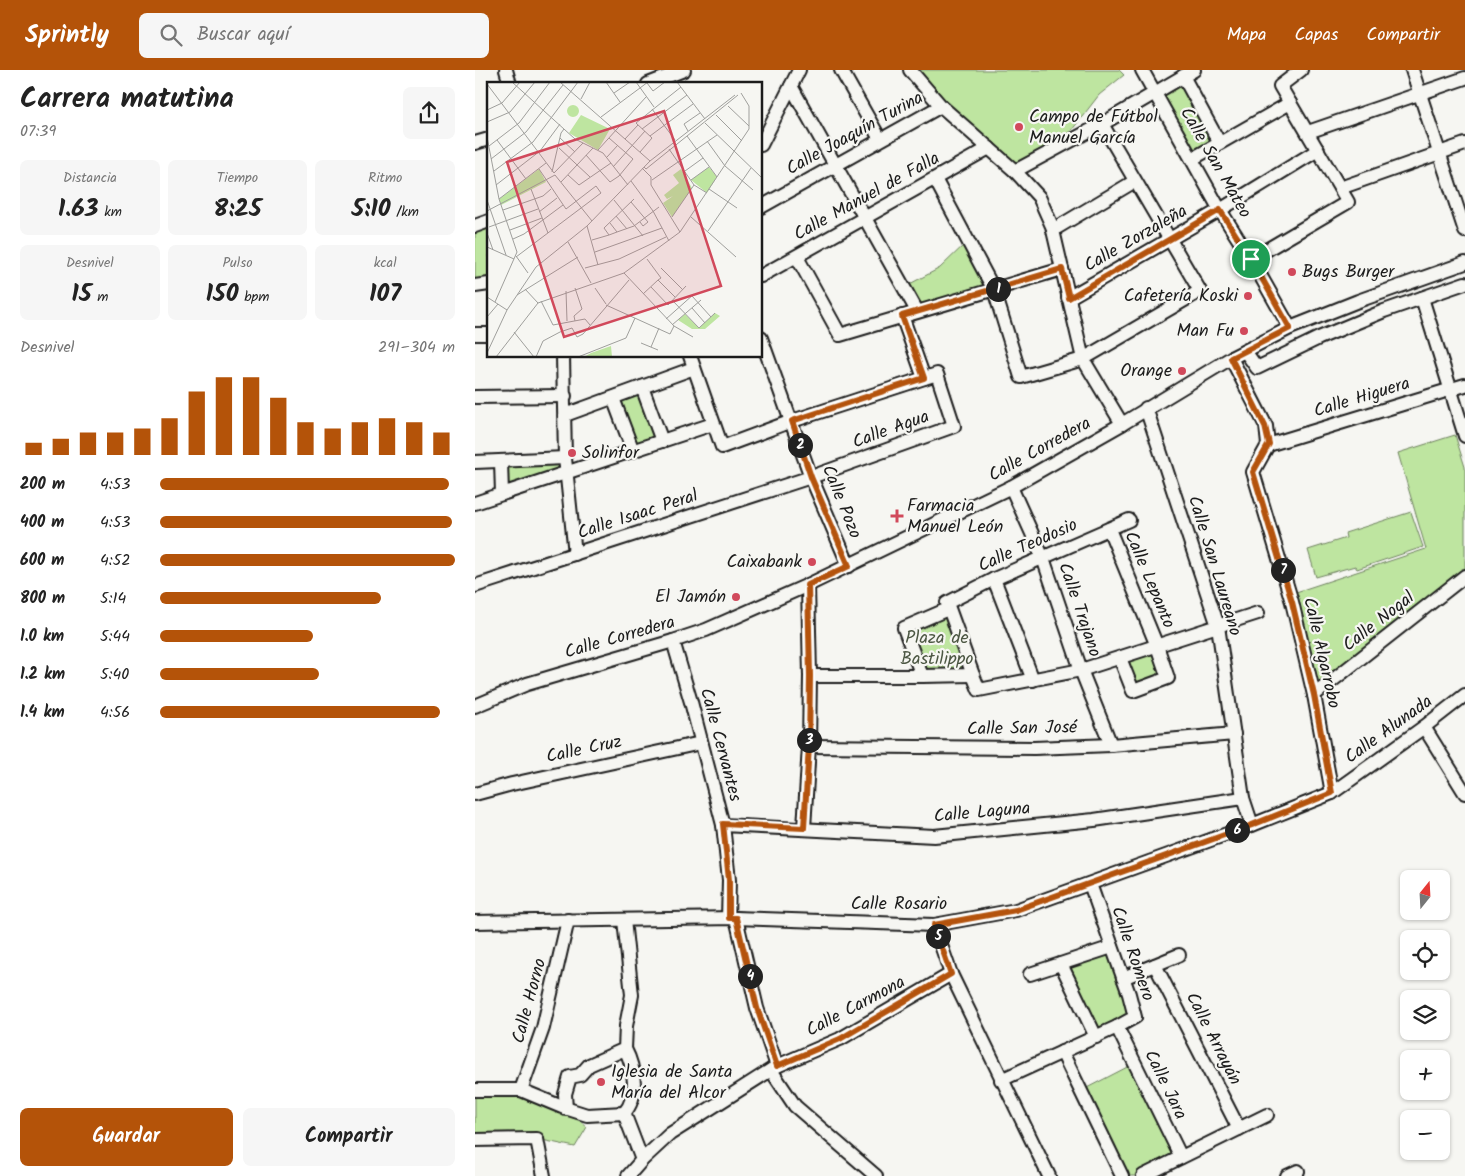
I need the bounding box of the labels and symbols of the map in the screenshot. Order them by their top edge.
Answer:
inset map [487,82,763,358]
street label: Calle Joaquín Turina [781,84,929,184]
street label: Calle San Mateo [1171,102,1259,224]
place label: Campo de Fútbol Manuel García [1029,103,1158,153]
marker: Campo de Fútbol Manuel García [1013,121,1025,133]
street label: Calle Manuel de Falla [789,145,945,249]
street label: Calle Zorzaleña [1079,198,1193,280]
pin [1230,238,1272,280]
place label: Bugs Burger [1302,258,1395,287]
marker: Bugs Burger [1286,266,1298,278]
pin: 1 [985,276,1011,302]
place label: Cafetería Koski [1124,282,1239,311]
marker: Cafetería Koski [1242,290,1254,302]
place label: Man Fu [1176,317,1234,346]
marker: Man Fu [1238,325,1250,337]
place label: Orange [1120,357,1172,386]
marker: Orange [1176,365,1188,377]
street label: Calle Higuera [1310,370,1414,426]
street label: Calle Agua [848,403,934,457]
street label: Calle Corredera [983,410,1097,490]
pin: 2 [787,432,813,458]
place label: Solinfor [582,439,640,468]
marker: Solinfor [566,447,578,459]
street label: Calle Pozo [813,461,869,543]
street label: Calle Isaac Peral [574,482,703,548]
place label: Farmacia Manuel León [907,492,1003,542]
street label: Calle San Laureano [1179,492,1249,640]
marker: Farmacia Manuel León [891,510,903,522]
street label: Calle Teodosio [973,511,1083,581]
street label: Calle Lepanto [1116,527,1182,633]
place label: Caixabank [726,548,803,577]
marker: Caixabank [806,556,818,568]
pin: 7 [1271,558,1295,582]
street label: Calle Trajano [1049,559,1109,661]
place label: El Jamón [655,583,726,612]
street label: Calle Nogal [1337,584,1422,660]
marker: El Jamón [730,591,742,603]
street label: Calle Algarrobo [1294,594,1348,712]
street label: Calle Corredera [561,608,679,668]
park label: Plaza de Bastilippo [901,624,973,674]
street label: Calle Cervantes [691,685,749,805]
street label: Calle Alunada [1339,688,1439,772]
street label: Calle San José [967,714,1079,744]
street label: Calle Cruz [543,728,625,772]
pin: 3 [797,728,821,752]
street label: Calle Laguna [932,794,1032,832]
pin: 6 [1225,818,1249,842]
north arrow [1400,870,1450,920]
street label: Calle Rosario [851,890,947,919]
street label: Calle Romero [1102,903,1162,1005]
pin: 5 [925,924,951,948]
street label: Calle Horno [505,955,555,1047]
pin: 4 [737,964,763,988]
street label: Calle Carmona [801,969,911,1045]
street label: Calle Arrayán [1177,987,1249,1091]
street label: Calle Jara [1136,1045,1194,1125]
place label: Iglesia de Santa María del Alcor [611,1058,733,1108]
marker: Iglesia de Santa María del Alcor [595,1076,607,1088]

